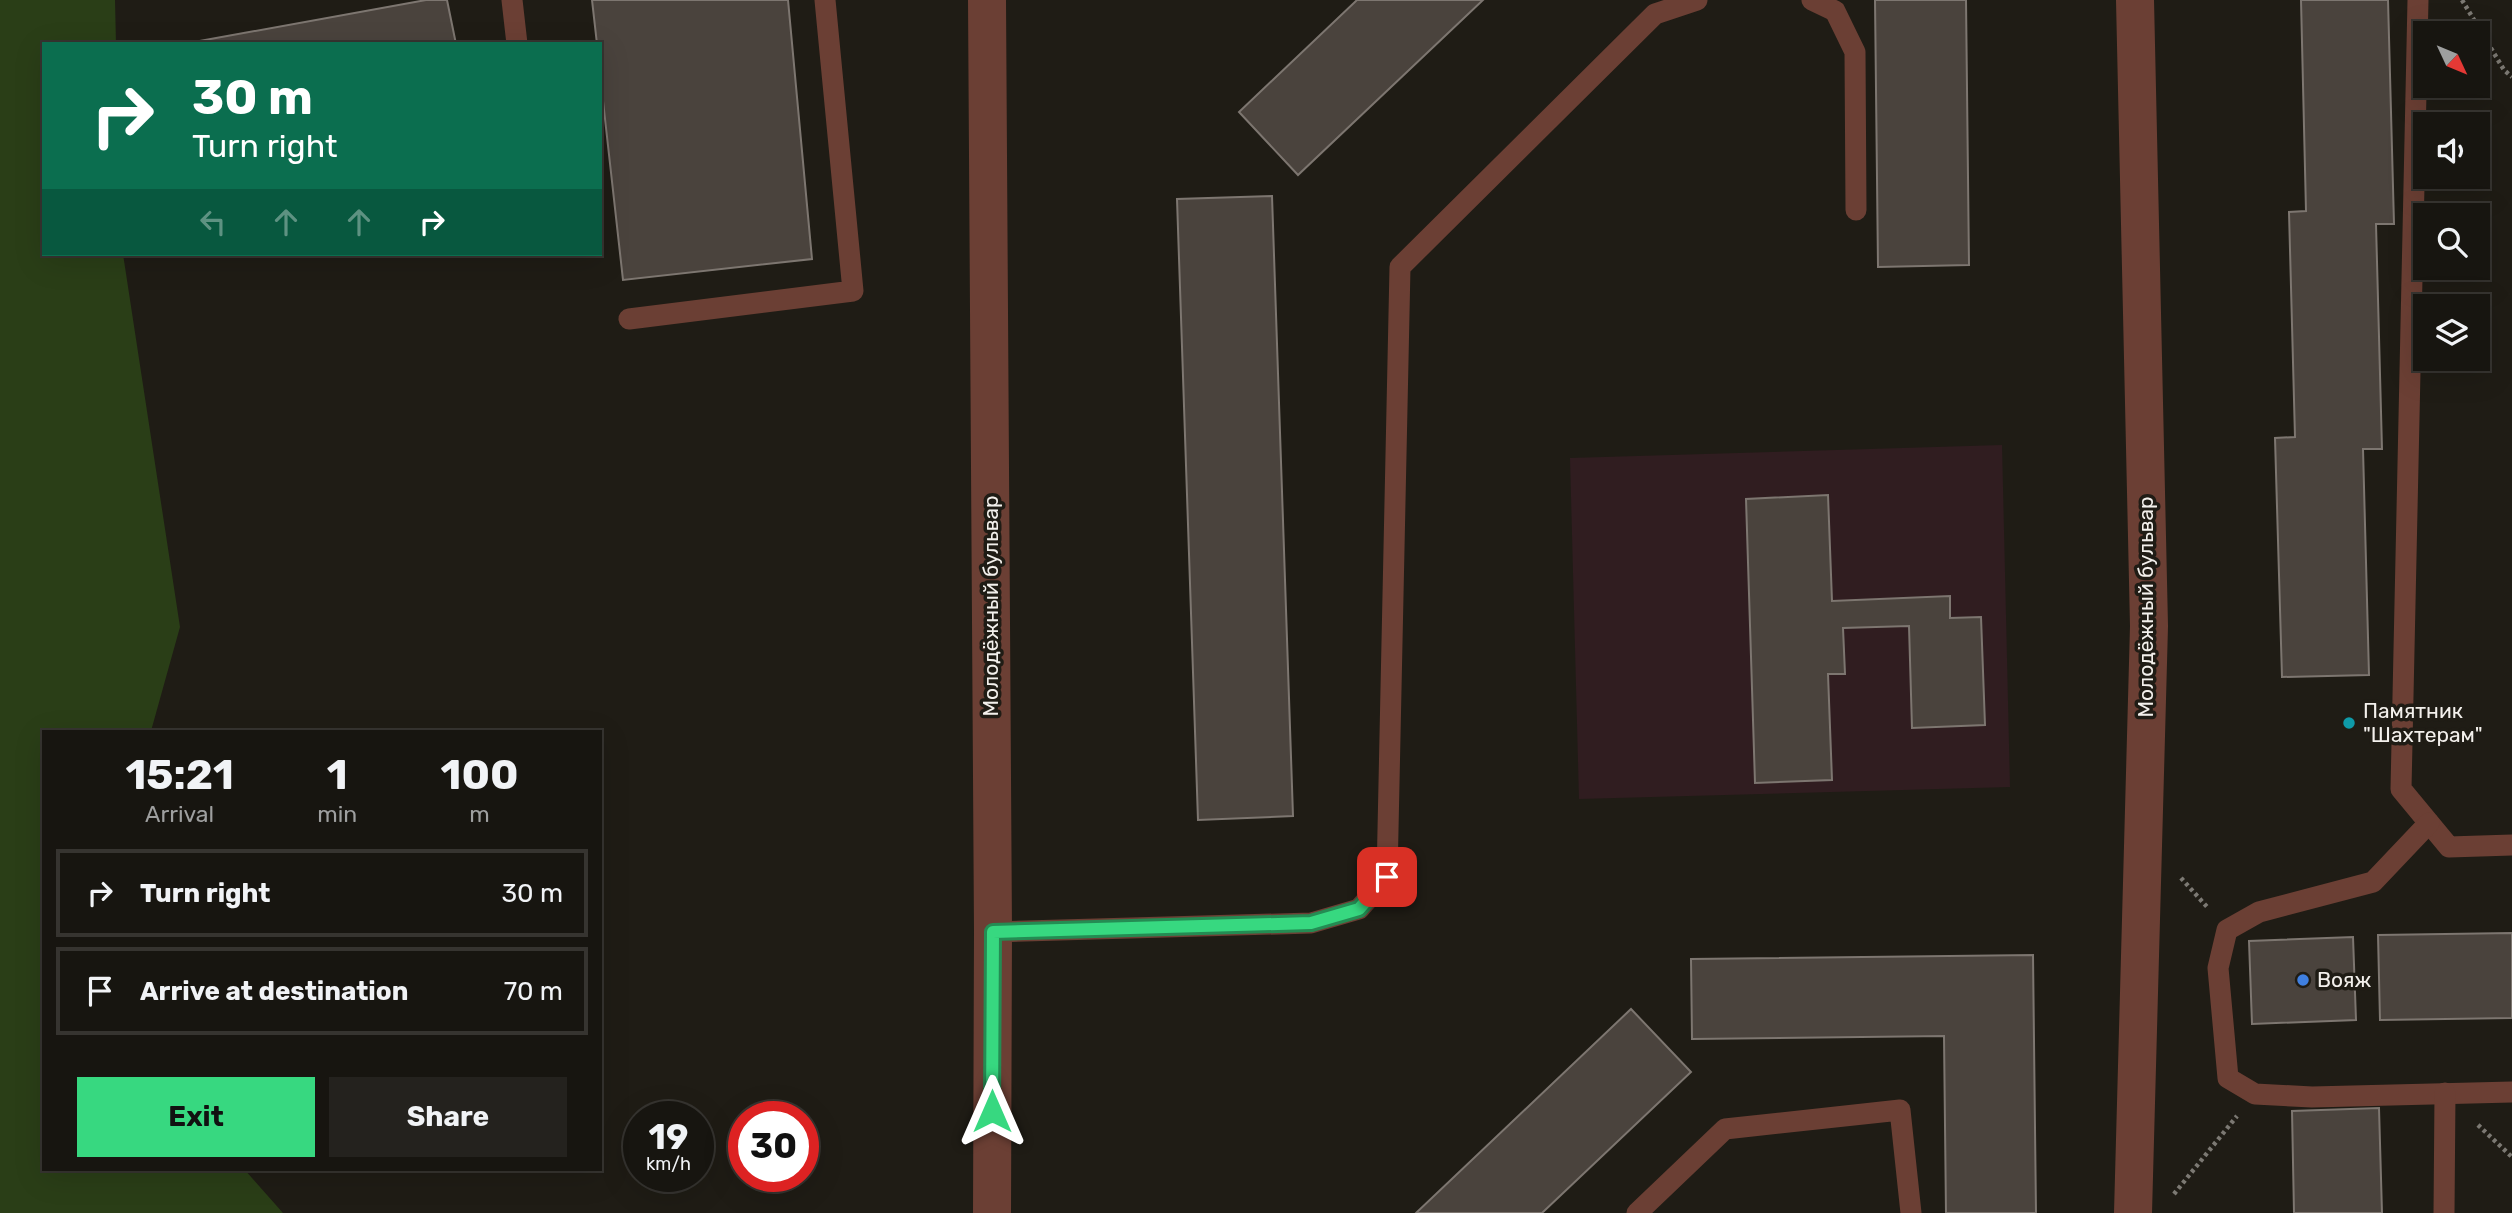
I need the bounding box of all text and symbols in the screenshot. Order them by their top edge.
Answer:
north arrow [2413,21,2490,98]
map controls [2413,21,2490,371]
text: 30 m [192,68,313,126]
icon: right [77,70,168,161]
button: sound [2413,112,2490,189]
text: Turn right [192,127,337,165]
icon: left [194,203,232,241]
icon: ahead [267,203,305,241]
icon: ahead [340,203,378,241]
icon: right [413,203,451,241]
button: search [2413,203,2490,280]
button: layers [2413,294,2490,371]
street label: Молодёжный бульвар [978,495,1003,717]
street label: Молодёжный бульвар [2133,496,2158,718]
place label: Памятник "Шахтерам" [2363,698,2483,747]
marker: Памятник "Шахтерам" [2341,715,2357,731]
text: 15:21 [125,750,234,800]
text: 1 [327,750,348,800]
text: 100 [441,750,519,800]
text: Arrival [145,800,214,828]
text: min [317,800,357,828]
text: m [469,800,490,828]
pin [1357,847,1417,907]
icon: arrive [1368,858,1406,896]
icon: right [81,874,119,912]
text: Turn right [140,878,270,909]
text: 30 m [501,878,563,909]
place label: Вояж [2317,967,2372,992]
icon: arrive [81,972,119,1010]
marker: Вояж [2295,972,2311,988]
text: Arrive at destination [140,976,408,1007]
text: 70 m [504,976,563,1007]
position arrow [955,1074,1029,1148]
button: Exit [77,1077,315,1157]
button: Share [329,1077,567,1157]
speed limit sign: 30 [728,1101,819,1192]
text: 19 [649,1116,688,1158]
text: km/h [646,1153,691,1175]

